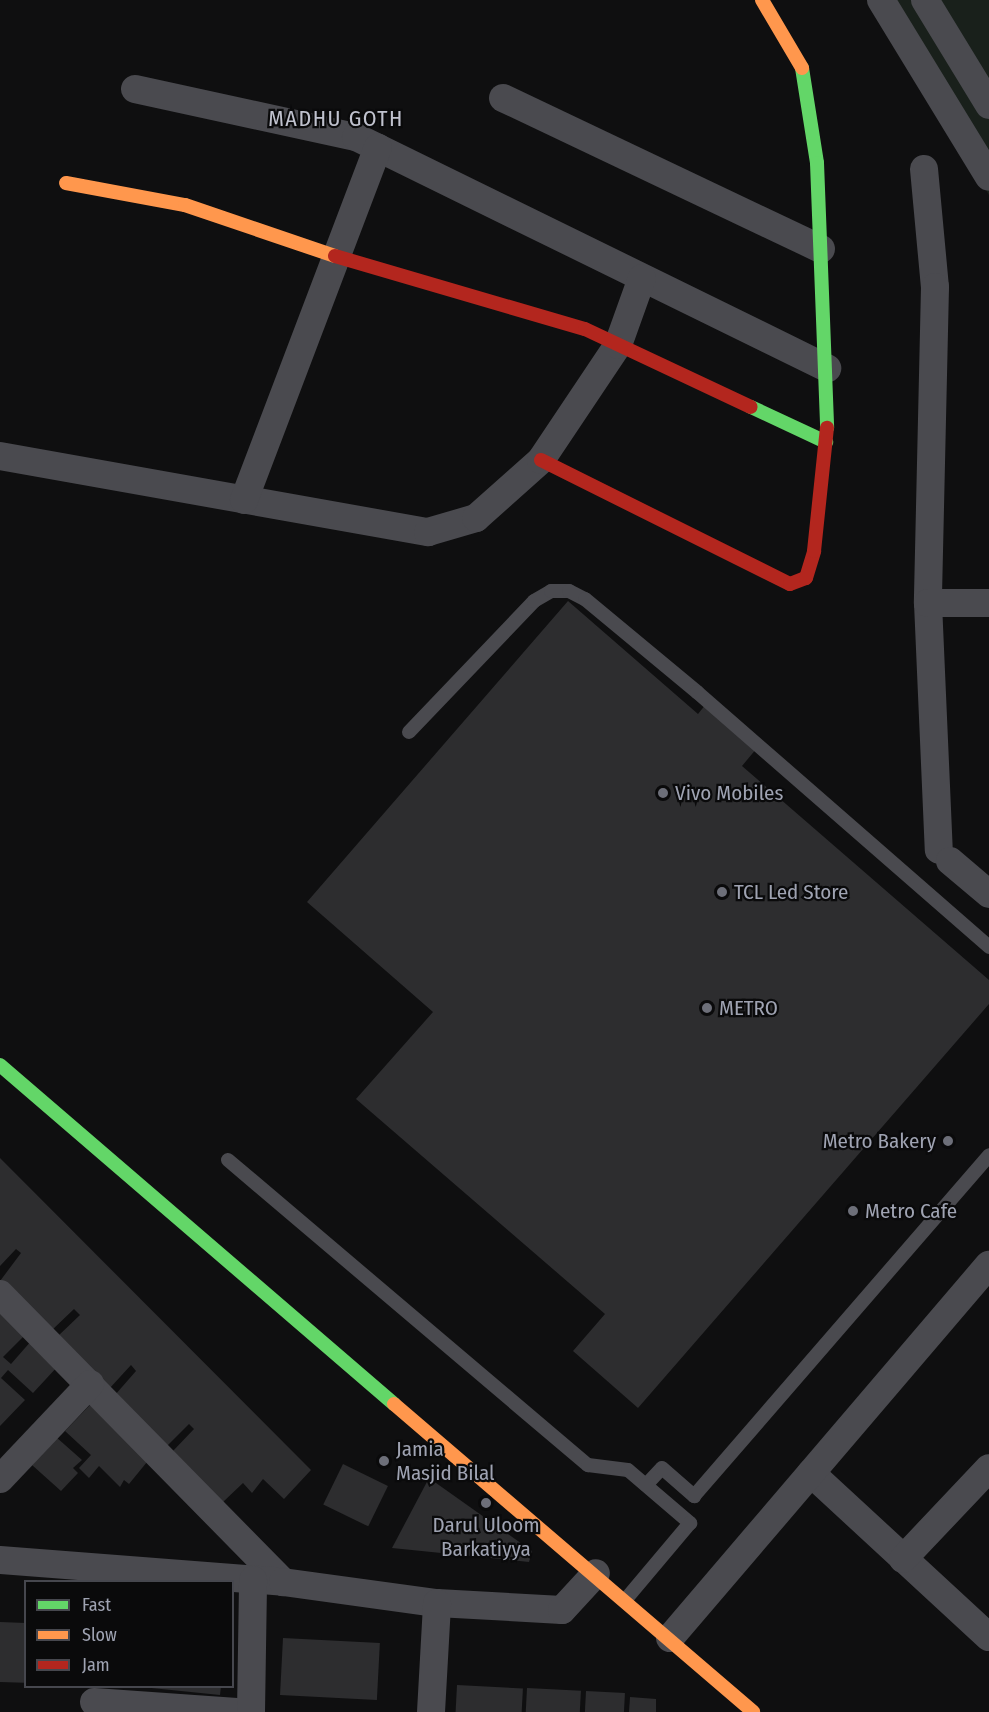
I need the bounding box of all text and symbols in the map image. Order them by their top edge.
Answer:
district label: MADHU GOTH [268,106,404,132]
place label: Vivo Mobiles [675,780,783,806]
marker: Vivo Mobiles [656,786,670,800]
place label: TCL Led Store [734,879,848,905]
marker: TCL Led Store [715,885,729,899]
place label: METRO [719,995,778,1021]
marker: METRO [700,1001,714,1015]
place label: Metro Bakery [823,1128,936,1154]
marker: Metro Bakery [941,1134,955,1148]
place label: Metro Cafe [865,1198,957,1224]
marker: Metro Cafe [846,1204,860,1218]
place label: Jamia Masjid Bilal [396,1436,495,1486]
marker: Jamia Masjid Bilal [377,1454,391,1468]
marker: Darul Uloom Barkatiyya [479,1496,493,1510]
place label: Darul Uloom Barkatiyya [432,1512,540,1562]
legend [24,1580,234,1688]
text: Fast [82,1594,111,1616]
text: Slow [82,1624,117,1646]
text: Jam [82,1654,110,1676]

